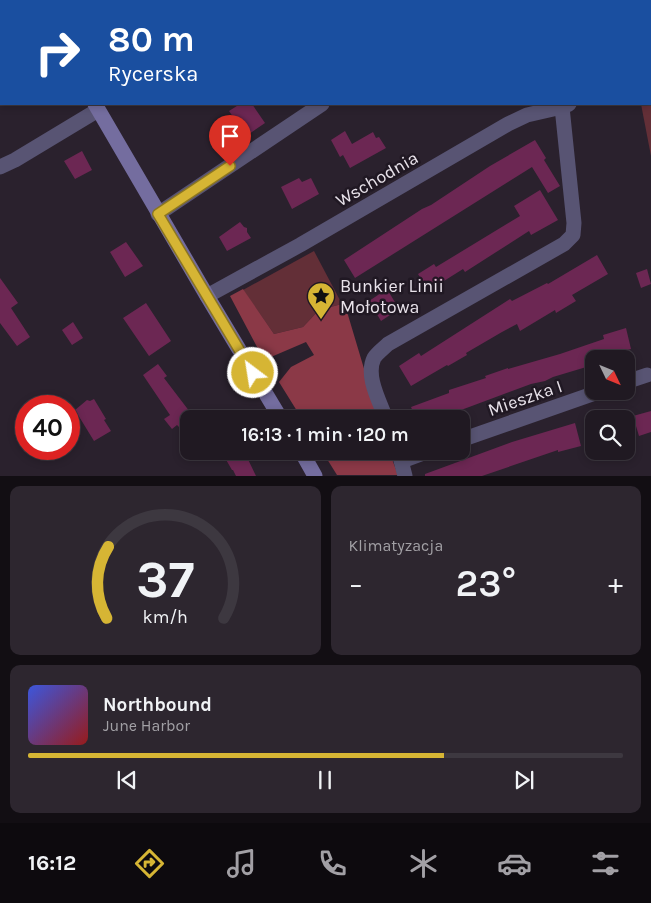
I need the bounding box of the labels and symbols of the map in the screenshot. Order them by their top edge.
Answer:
pin [209,115,251,166]
street label: Wschodnia [332,147,422,211]
place label: Bunkier Linii Mołotowa [340,275,444,318]
place icon: Bunkier Linii Mołotowa [306,281,336,320]
position arrow [226,346,278,398]
north arrow [585,350,635,400]
street label: Mieszka I [485,375,565,421]
speed limit sign: 40 [15,395,80,460]

